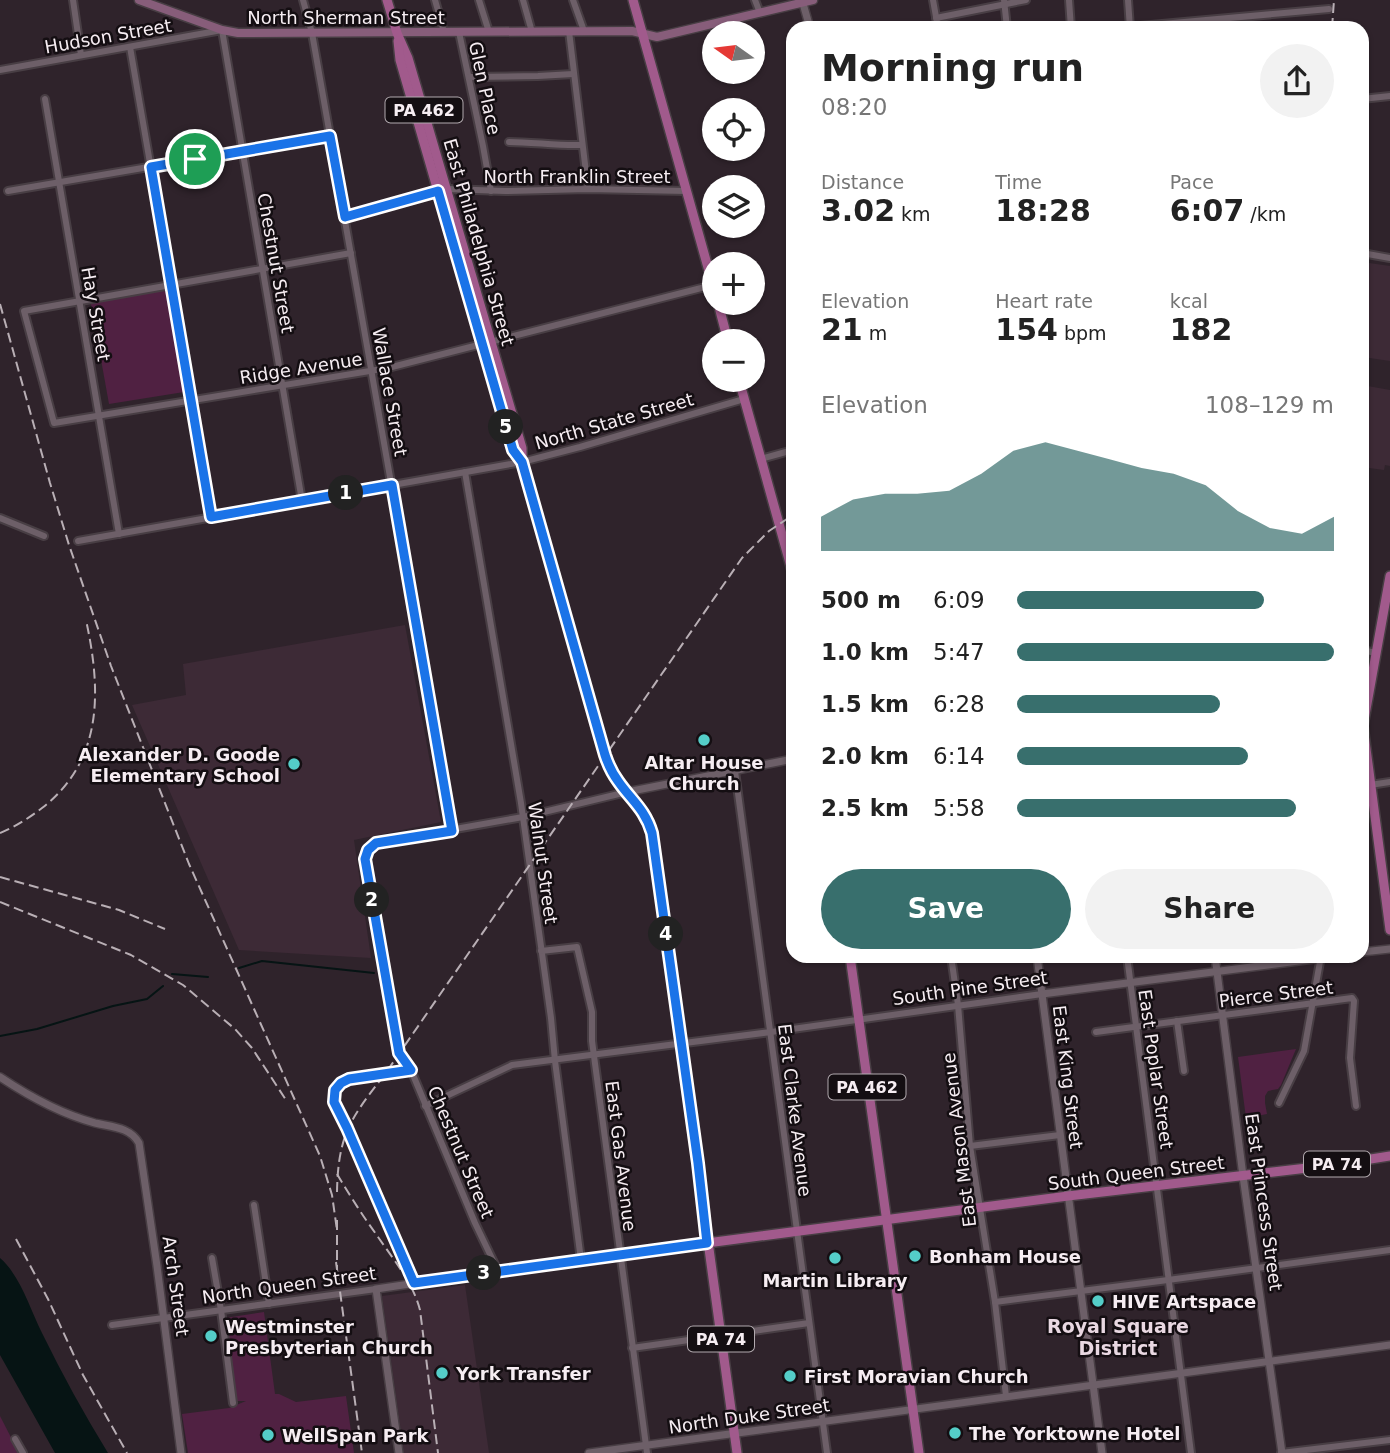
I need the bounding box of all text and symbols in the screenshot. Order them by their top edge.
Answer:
street label: North Sherman Street [247,7,445,28]
street label: Hudson Street [43,14,173,58]
north arrow [702,21,765,84]
map controls [702,21,765,392]
street label: Glen Place [465,39,505,137]
button: share [1260,44,1334,118]
text: Morning run [821,46,1084,90]
text: 08:20 [821,94,887,120]
road number: PA 462 [386,97,462,122]
button: locate [702,98,765,161]
pin [165,129,225,189]
street label: East Philadelphia Street [439,136,519,348]
icon: arrive [176,140,214,178]
street label: North Franklin Street [483,166,671,187]
text: Distance [821,171,904,193]
text: Time [995,171,1042,193]
text: Pace [1170,171,1214,193]
button: layers [702,175,765,238]
street label: Chestnut Street [253,191,299,335]
text: 3.02 [821,193,895,228]
text: 18:28 [995,193,1091,228]
text: 6:07 [1170,193,1244,228]
text: km [895,203,931,225]
text: /km [1244,203,1286,225]
button: + [702,252,765,315]
street label: Hay Street [77,265,115,363]
text: Elevation [821,290,909,312]
text: Heart rate [995,290,1093,312]
text: kcal [1170,290,1208,312]
text: 21 [821,312,863,347]
text: 154 [995,312,1058,347]
text: 182 [1170,312,1232,347]
text: m [863,322,887,344]
text: bpm [1058,322,1107,344]
street label: Wallace Street [368,326,412,458]
button: − [702,329,765,392]
street label: Ridge Avenue [238,348,364,388]
street label: North State Street [532,388,696,454]
text: Elevation [821,392,928,418]
text: 108–129 m [1205,392,1334,418]
pin: 5 [489,410,524,444]
text: 5 [499,415,512,437]
pin: 1 [328,476,364,510]
text: 1 [339,481,352,503]
text: 500 m [821,587,901,613]
text: 6:09 [933,587,985,613]
text: 1.0 km [821,639,909,665]
text: 5:47 [933,639,985,665]
text: 1.5 km [821,691,909,717]
text: 6:28 [933,691,985,717]
marker: Altar House Church [696,732,712,748]
text: 2.0 km [821,743,909,769]
text: 6:14 [933,743,985,769]
place label: Alexander D. Goode Elementary School [78,744,280,786]
place label: Altar House Church [644,752,764,794]
marker: Alexander D. Goode Elementary School [286,756,302,772]
text: 2.5 km [821,795,909,821]
text: 5:58 [933,795,985,821]
street label: Walnut Street [524,801,562,925]
button: Save [821,869,1071,949]
button: Share [1085,869,1334,949]
pin: 2 [354,883,390,918]
text: 2 [365,888,378,910]
pin: 4 [648,916,684,951]
text: 4 [659,922,672,944]
street label: South Pine Street [891,967,1049,1009]
street label: Pierce Street [1218,977,1334,1011]
street label: East Poplar Street [1134,988,1178,1150]
street label: East King Street [1049,1004,1087,1150]
street label: East Clarke Avenue [774,1022,816,1198]
street label: East Mason Avenue [938,1052,980,1228]
road number: PA 462 [828,1074,906,1100]
street label: East Gas Avenue [601,1080,641,1232]
street label: Chestnut Street [424,1083,498,1221]
street label: East Princess Street [1241,1112,1287,1292]
street label: South Queen Street [1047,1152,1225,1194]
road number: PA 74 [1304,1152,1370,1176]
street label: Arch Street [159,1235,193,1337]
place label: Bonham House [929,1246,1081,1267]
marker: Bonham House [907,1248,923,1264]
marker: Martin Library [827,1250,843,1266]
pin: 3 [466,1256,502,1290]
text: 3 [477,1261,490,1283]
street label: North Queen Street [201,1262,377,1308]
place label: Martin Library [763,1270,908,1291]
place label: HIVE Artspace [1112,1291,1256,1312]
marker: HIVE Artspace [1090,1293,1106,1309]
district label: Royal Square District [1047,1315,1189,1359]
place label: Westminster Presbyterian Church [225,1316,433,1358]
road number: PA 74 [688,1326,754,1352]
marker: Westminster Presbyterian Church [203,1328,219,1344]
place label: York Transfer [455,1363,591,1384]
marker: York Transfer [434,1365,450,1381]
place label: First Moravian Church [804,1366,1029,1387]
marker: First Moravian Church [782,1368,798,1384]
street label: North Duke Street [667,1394,831,1438]
place label: The Yorktowne Hotel [969,1423,1180,1444]
place label: WellSpan Park [282,1425,430,1446]
marker: The Yorktowne Hotel [947,1425,963,1441]
marker: WellSpan Park [260,1427,276,1443]

